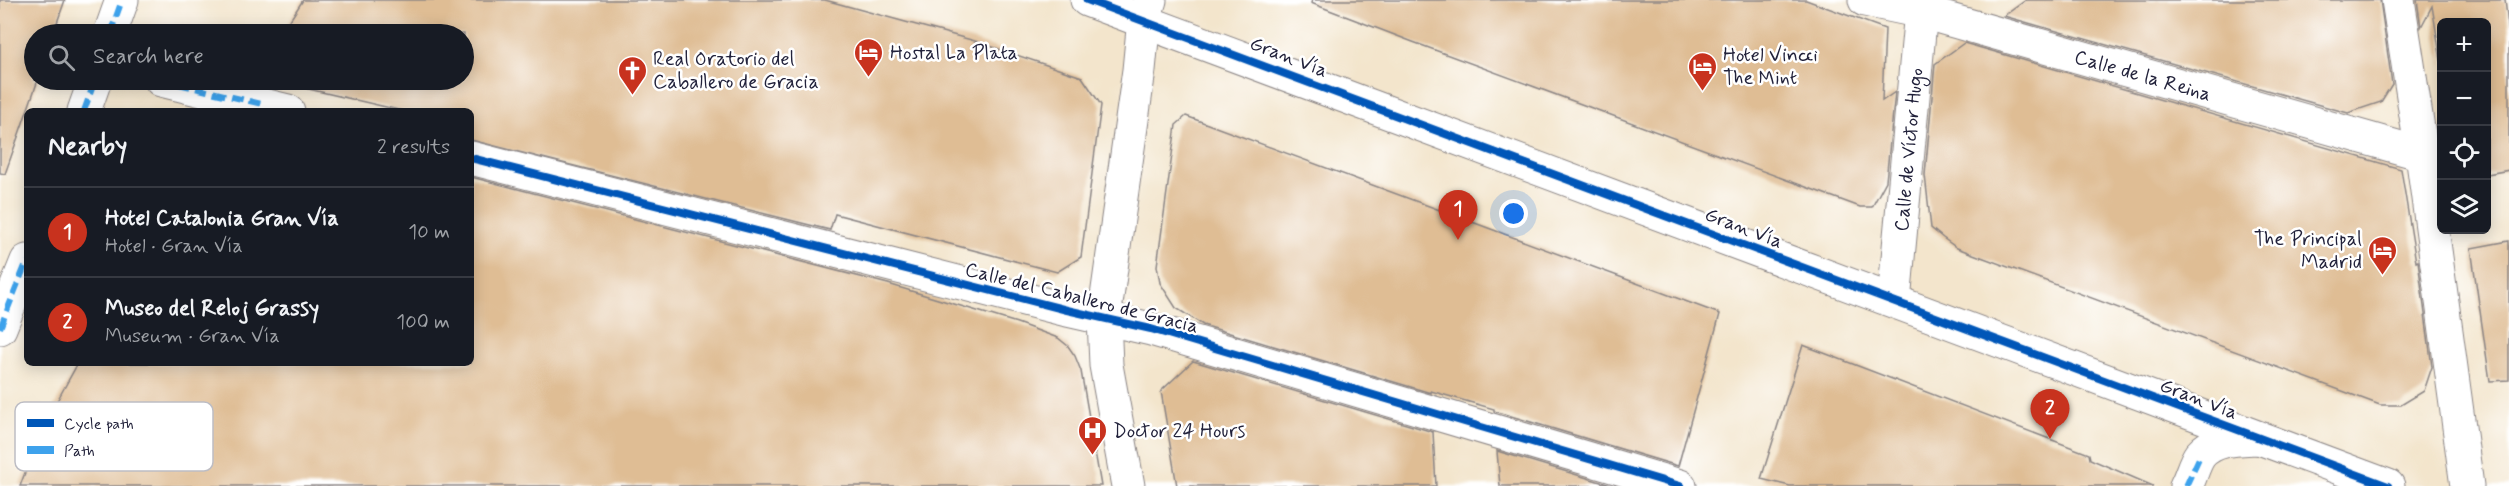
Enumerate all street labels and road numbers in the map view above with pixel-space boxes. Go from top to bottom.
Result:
street label: Gran Vía [1246,30,1331,85]
street label: Calle de la Reina [2071,44,2214,108]
street label: Calle de Víctor Hugo [1889,67,1931,233]
street label: Gran Vía [1701,201,1786,256]
street label: Calle del Caballero de Gracia [962,256,1201,341]
street label: Gran Vía [2156,372,2241,427]

